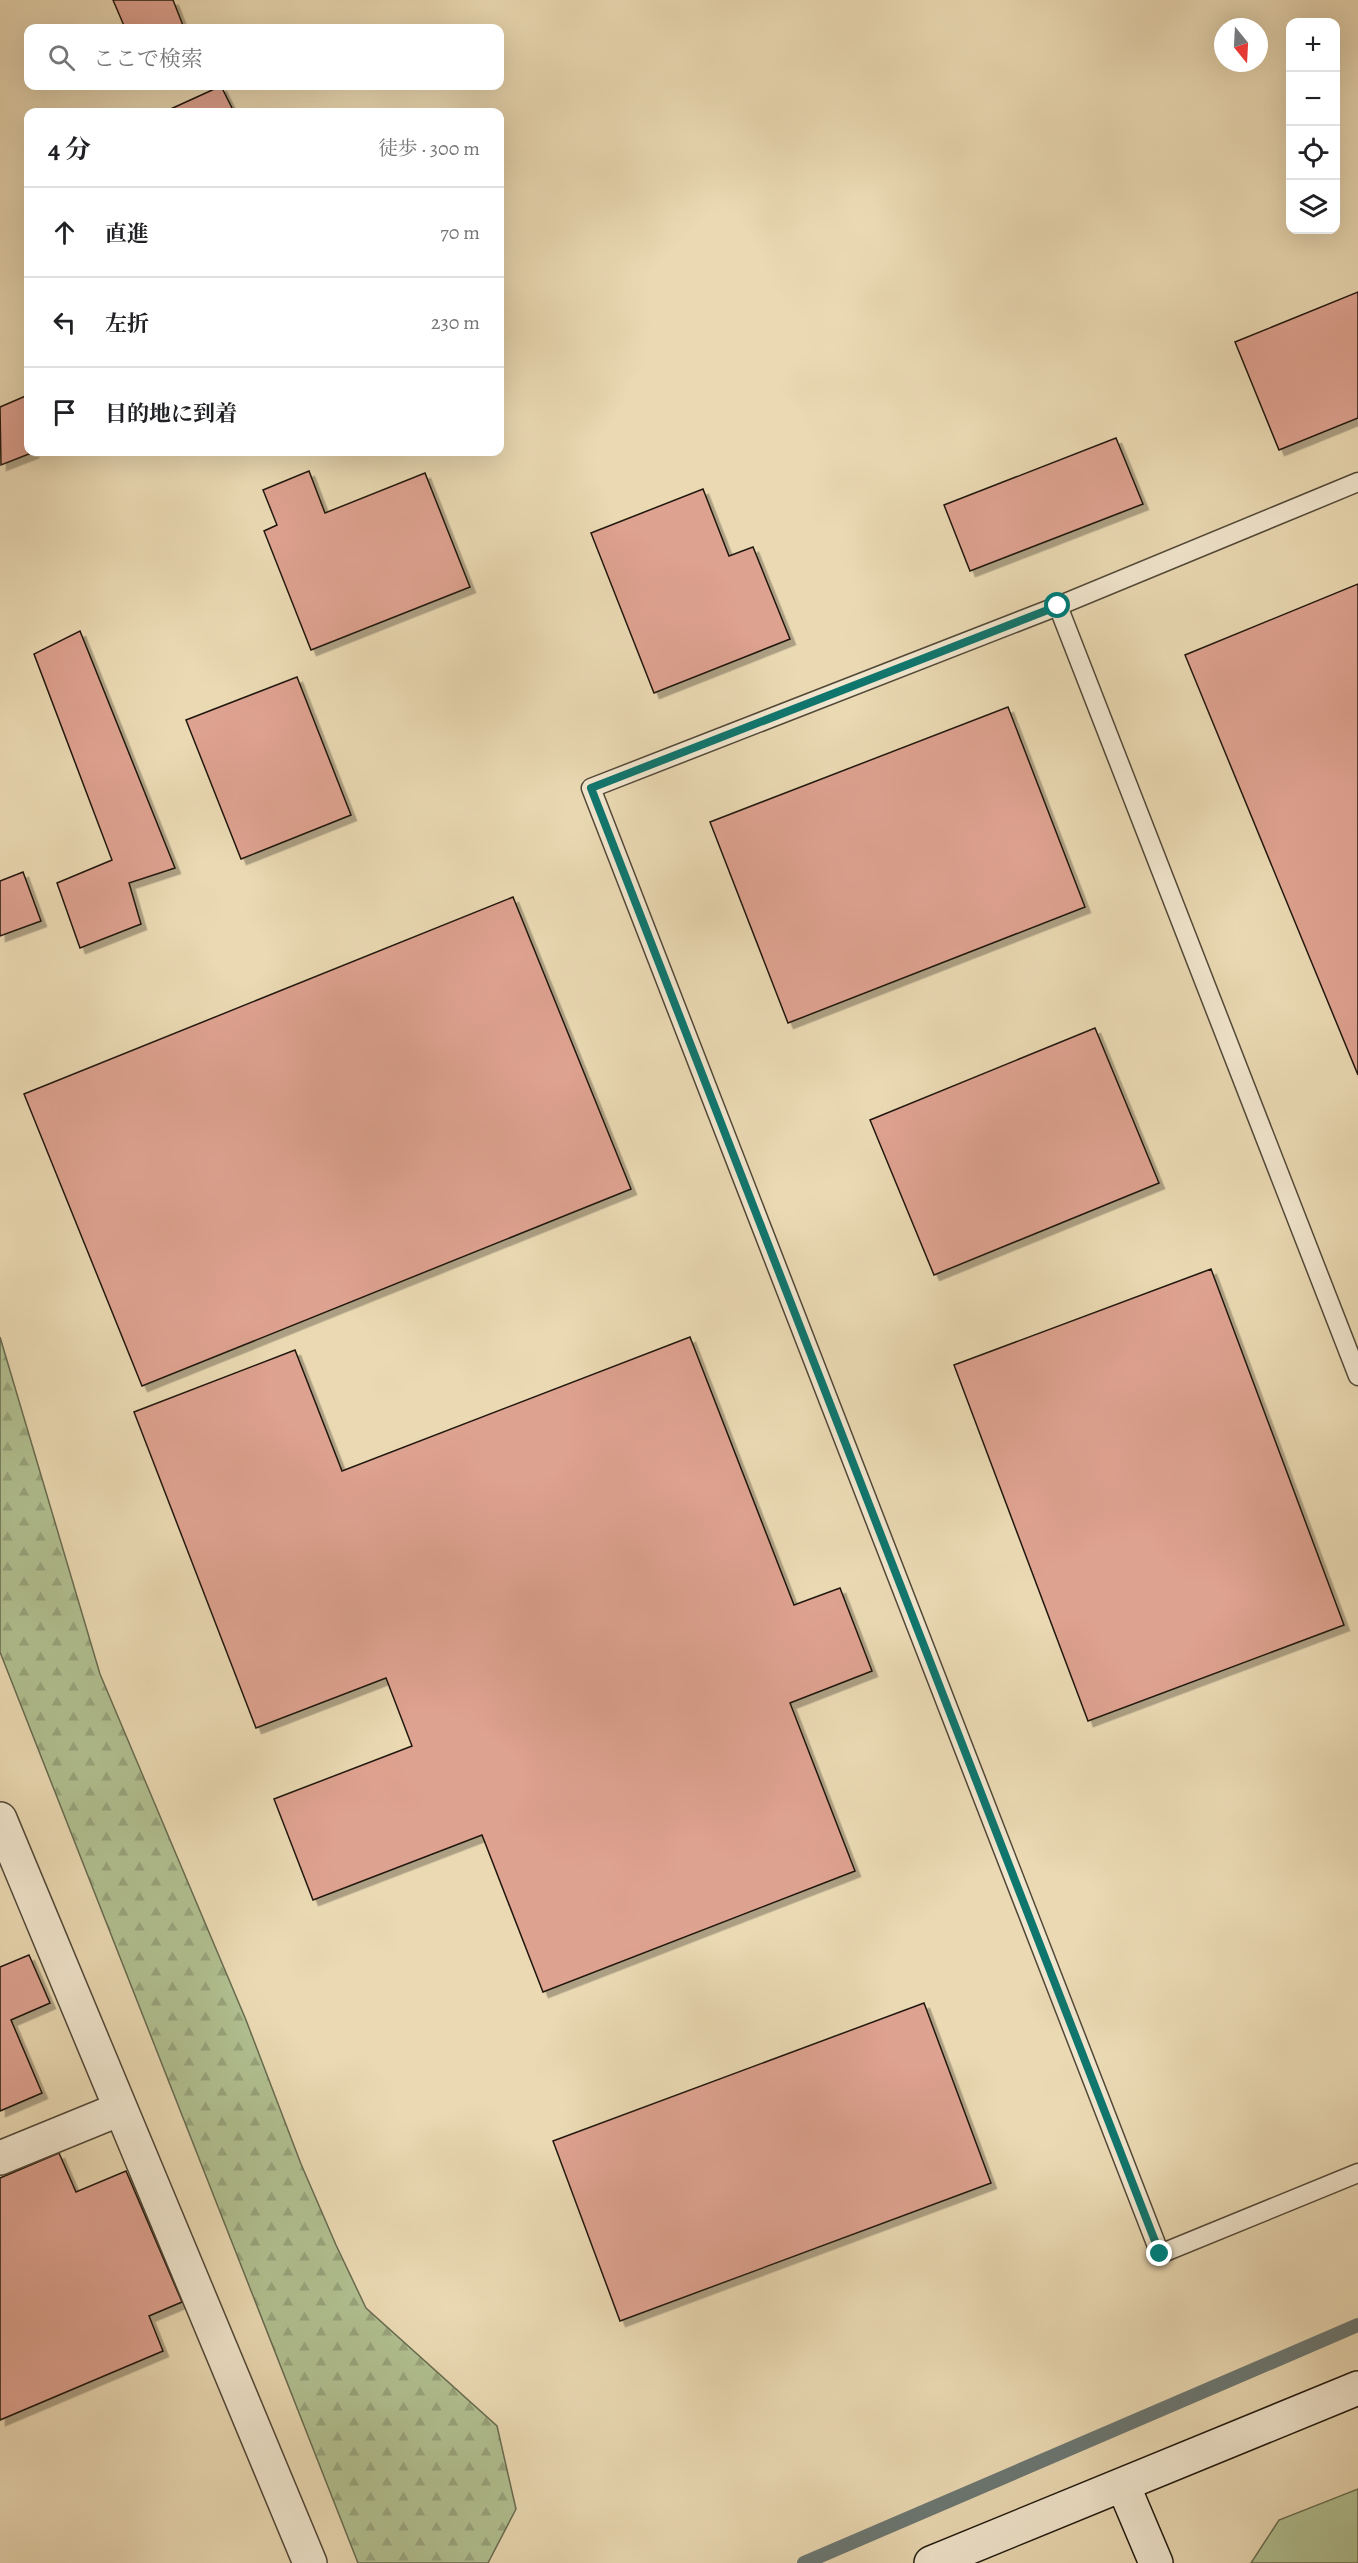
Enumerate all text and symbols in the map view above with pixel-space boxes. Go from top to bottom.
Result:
north arrow [1214,18,1268,72]
map controls [1286,18,1340,234]
button: + [1286,18,1340,72]
search box [24,24,504,90]
icon: search [45,41,78,74]
text: ここで検索 [93,44,203,74]
button: − [1286,72,1340,126]
button: locate [1286,126,1340,180]
text: 4 分 [48,132,91,167]
text: 徒歩 · 300 m [378,135,480,162]
button: layers [1286,180,1340,234]
icon: ahead [48,216,81,249]
text: 直進 [105,219,149,249]
text: 70 m [440,219,480,246]
icon: left [48,306,81,339]
text: 左折 [105,309,149,339]
text: 230 m [431,309,480,336]
icon: arrive [48,396,81,429]
text: 目的地に到着 [105,399,237,429]
route start [1044,592,1070,618]
route end [1146,2240,1172,2266]

